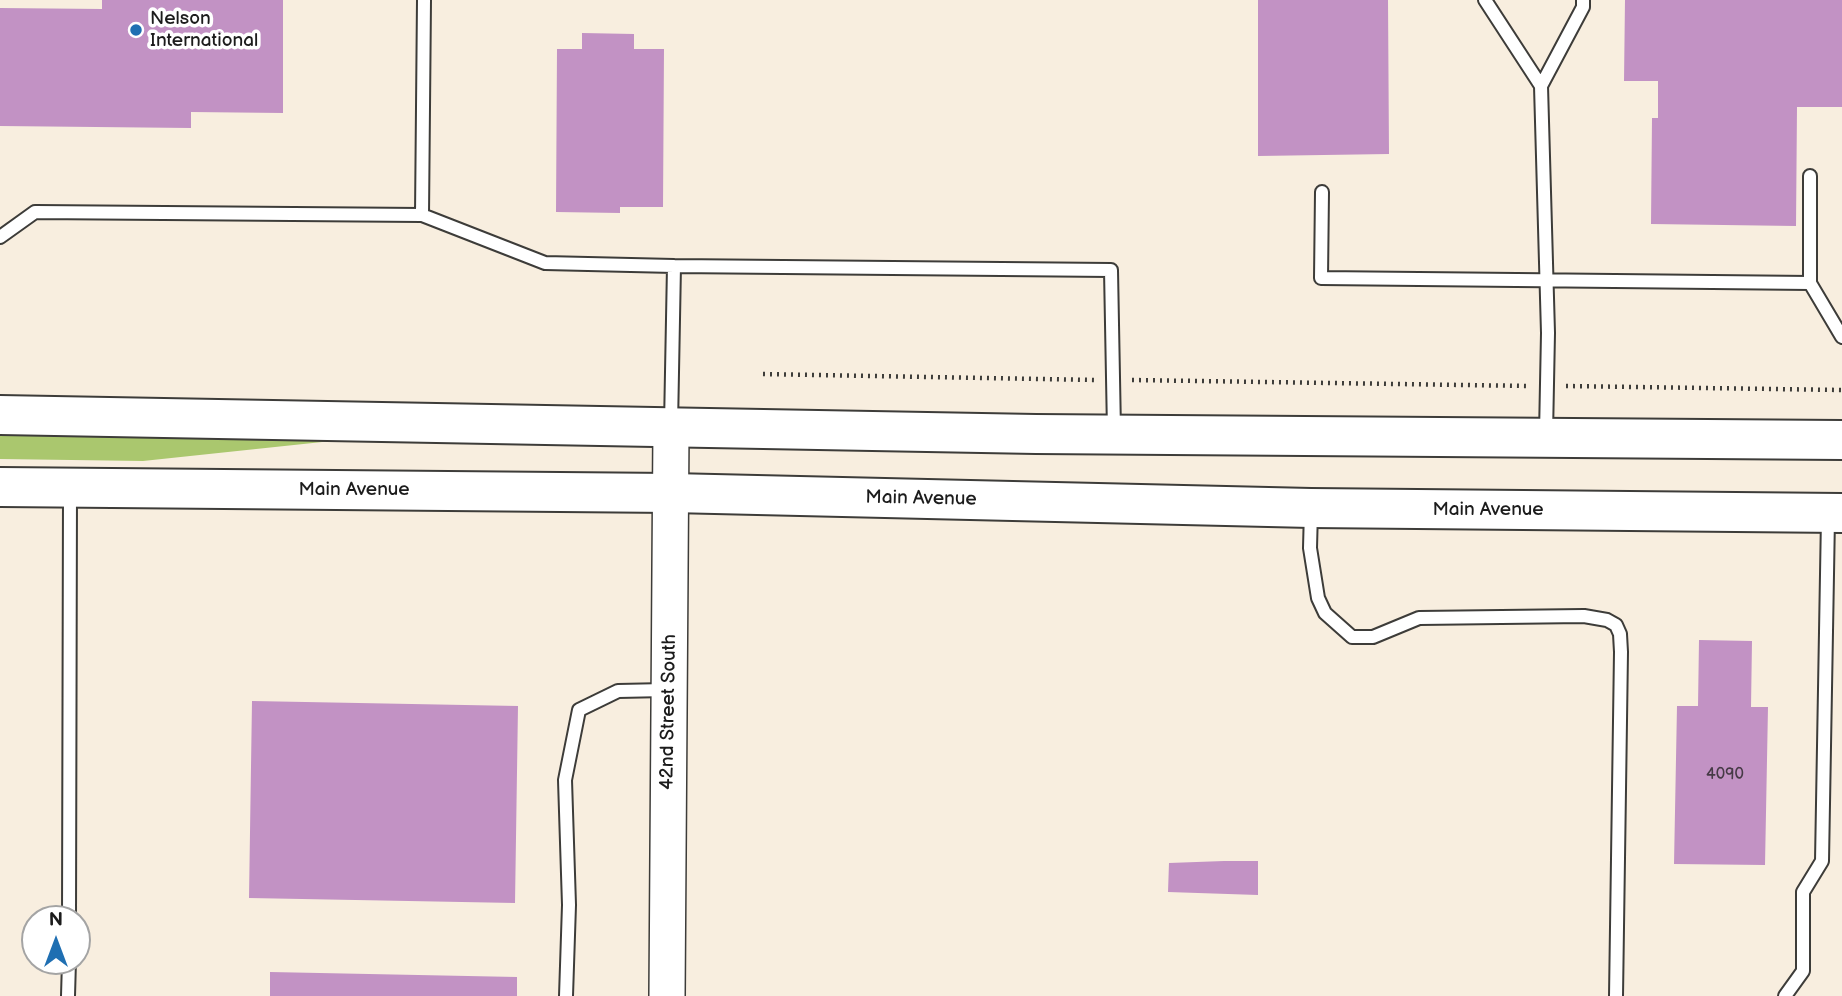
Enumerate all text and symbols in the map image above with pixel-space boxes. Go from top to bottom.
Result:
place label: Nelson International [150,8,258,52]
marker: Nelson International [128,22,144,38]
street label: Main Avenue [298,479,410,501]
street label: Main Avenue [865,487,977,511]
street label: Main Avenue [1432,499,1544,521]
street label: 42nd Street South [656,634,682,790]
house number: 4090 [1706,765,1744,785]
north arrow [21,905,91,975]
text: N [49,909,63,932]

